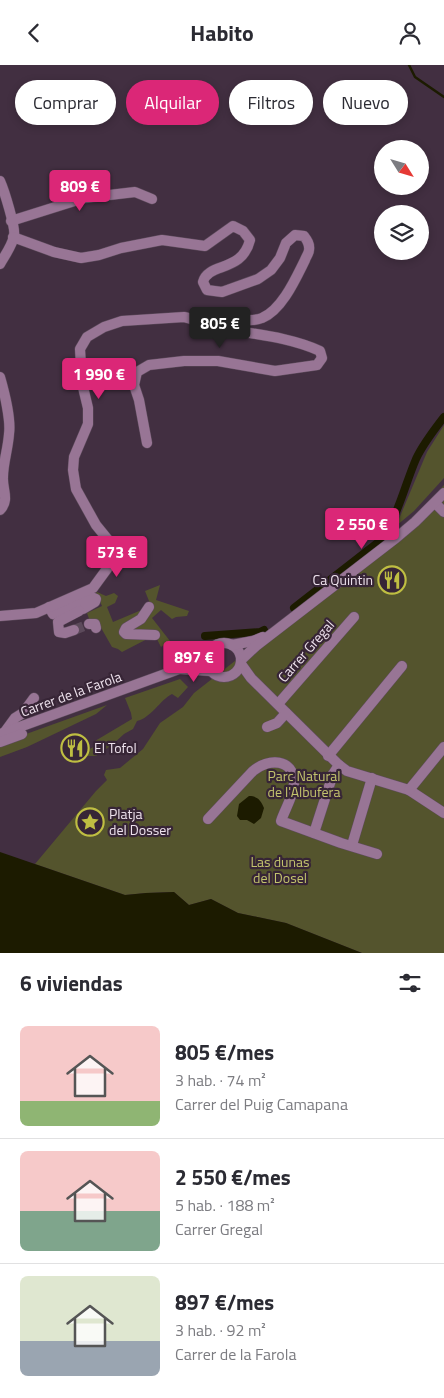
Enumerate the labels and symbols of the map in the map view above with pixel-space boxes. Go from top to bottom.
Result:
north arrow [374,140,429,195]
pin: 809 € [45,169,115,212]
pin: 805 € [185,307,255,349]
pin: 1 990 € [53,357,145,400]
pin: 2 550 € [316,507,408,550]
pin: 573 € [82,535,152,578]
restaurant icon: Ca Quintin [377,565,407,595]
place label: Ca Quintin [313,569,373,590]
street label: Carrer Gregal [272,615,339,687]
pin: 897 € [159,641,229,683]
street label: Carrer de la Farola [17,665,124,722]
restaurant icon: El Tofol [60,733,90,763]
place label: El Tofol [94,737,137,758]
park label: Parc Natural de l'Albufera [267,765,341,802]
place label: Platja del Dosser [109,803,171,840]
place icon: Platja del Dosser [75,807,105,837]
park label: Las dunas del Dosel [250,851,310,888]

